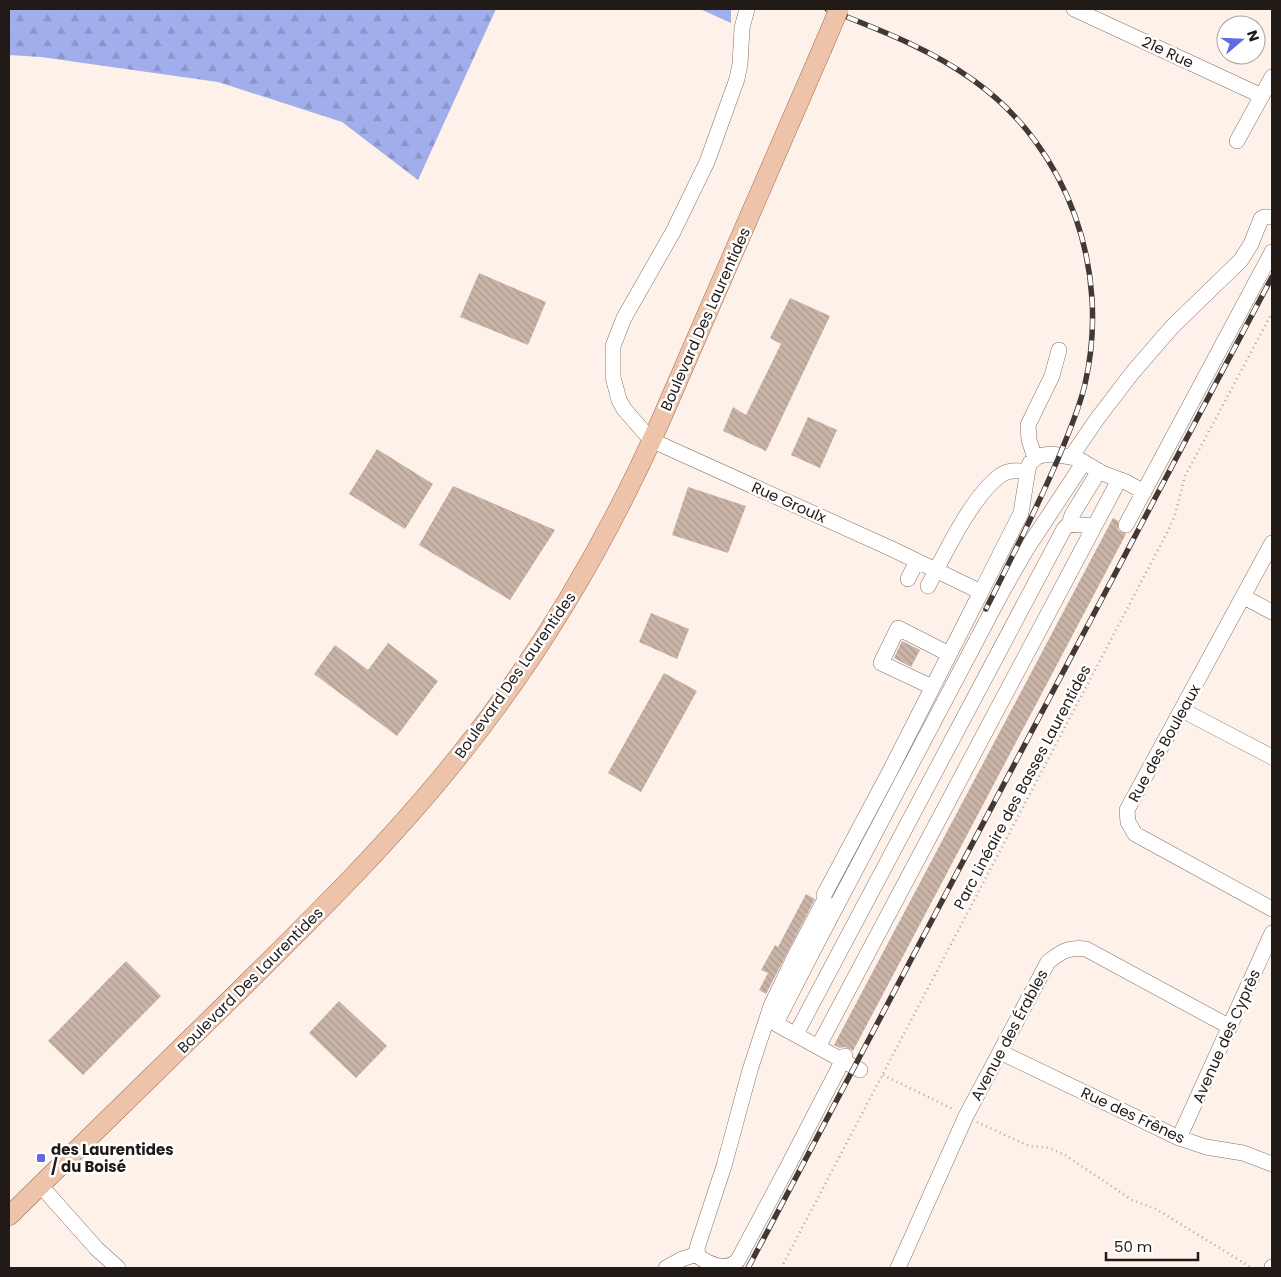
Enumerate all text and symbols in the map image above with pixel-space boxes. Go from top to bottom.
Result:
north arrow [1216,15,1266,65]
text: N [1242,28,1264,44]
street label: 21e Rue [1139,31,1197,73]
street label: Boulevard Des Laurentides [655,224,755,414]
street label: Rue Groulx [748,476,830,528]
street label: Boulevard Des Laurentides [449,588,581,762]
street label: Parc Linéaire des Basses Laurentides [948,661,1096,913]
street label: Rue des Bouleaux [1123,680,1205,806]
street label: Boulevard Des Laurentides [172,902,328,1058]
street label: Avenue des Érables [965,965,1053,1104]
street label: Avenue des Cyprès [1187,966,1265,1106]
street label: Rue des Frênes [1078,1082,1189,1148]
place label: des Laurentides / du Boisé [51,1139,174,1177]
marker: des Laurentides / du Boisé [35,1152,47,1164]
scale bar [1106,1230,1198,1262]
text: 50 m [1114,1236,1152,1257]

